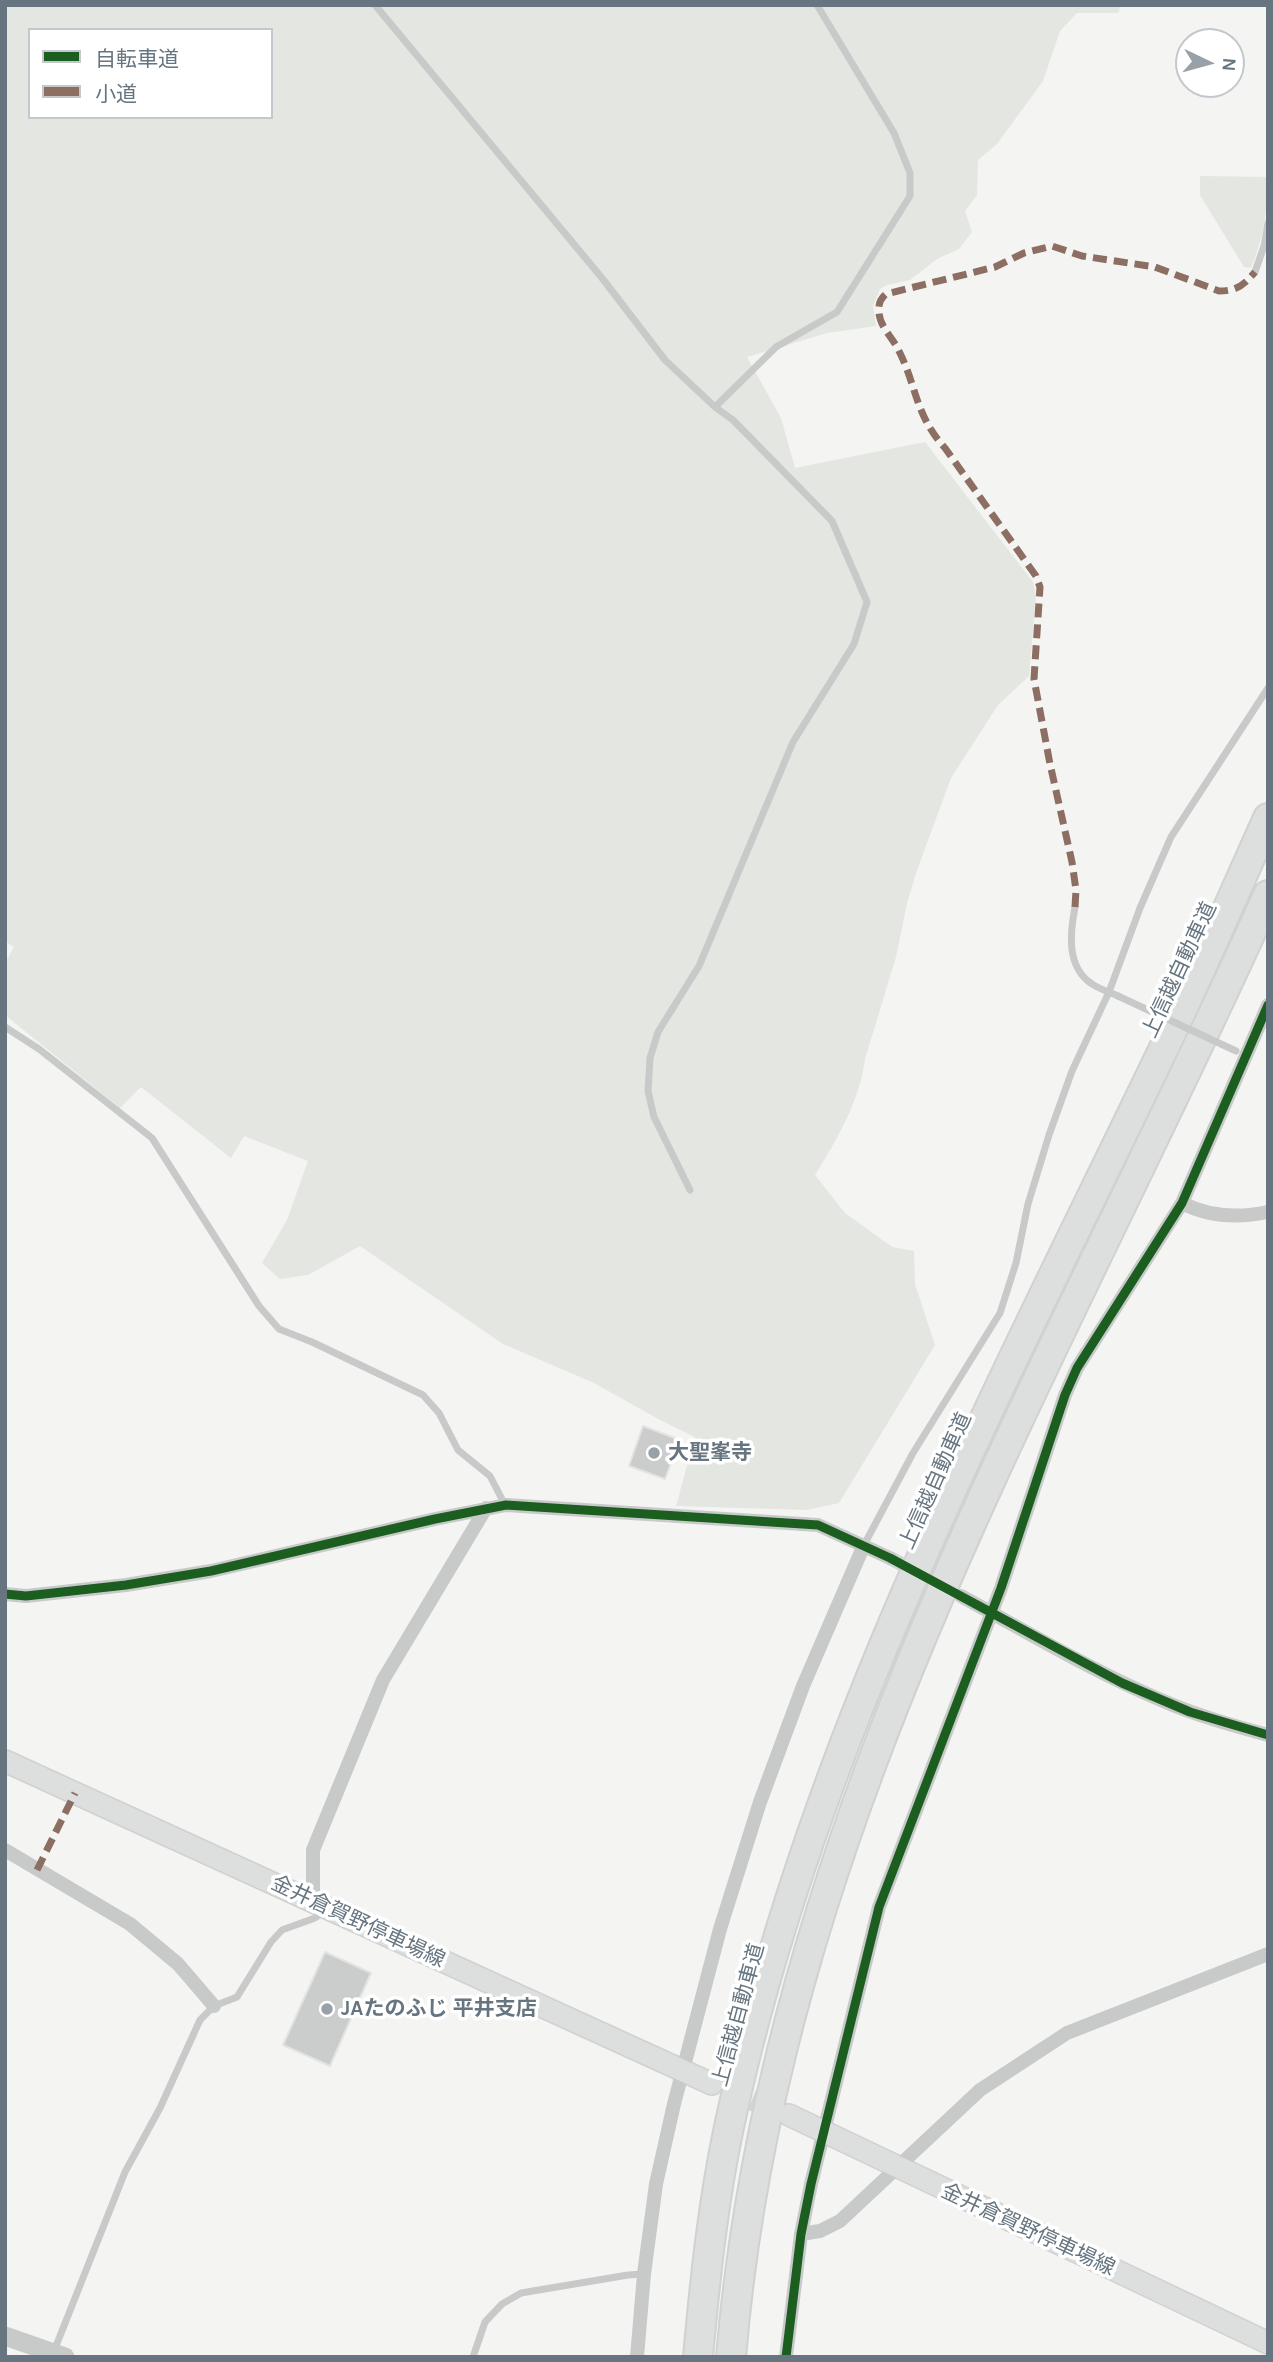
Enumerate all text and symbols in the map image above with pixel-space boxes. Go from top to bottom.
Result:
legend [28,28,273,119]
north arrow [1175,28,1245,98]
text: 自転車道 [95,47,179,71]
text: N [1217,57,1240,72]
text: 小道 [95,82,137,106]
street label: 上信越自動車道 [1138,898,1222,1042]
street label: 上信越自動車道 [895,1409,977,1553]
place label: 大聖峯寺 [668,1440,752,1466]
marker: 大聖峯寺 [646,1445,662,1461]
street label: 金井倉賀野停車場線 [267,1871,449,1973]
street label: 上信越自動車道 [708,1941,770,2089]
place label: JAたのふじ 平井支店 [341,1996,537,2022]
marker: JAたのふじ 平井支店 [319,2001,335,2017]
street label: 金井倉賀野停車場線 [937,2179,1119,2281]

